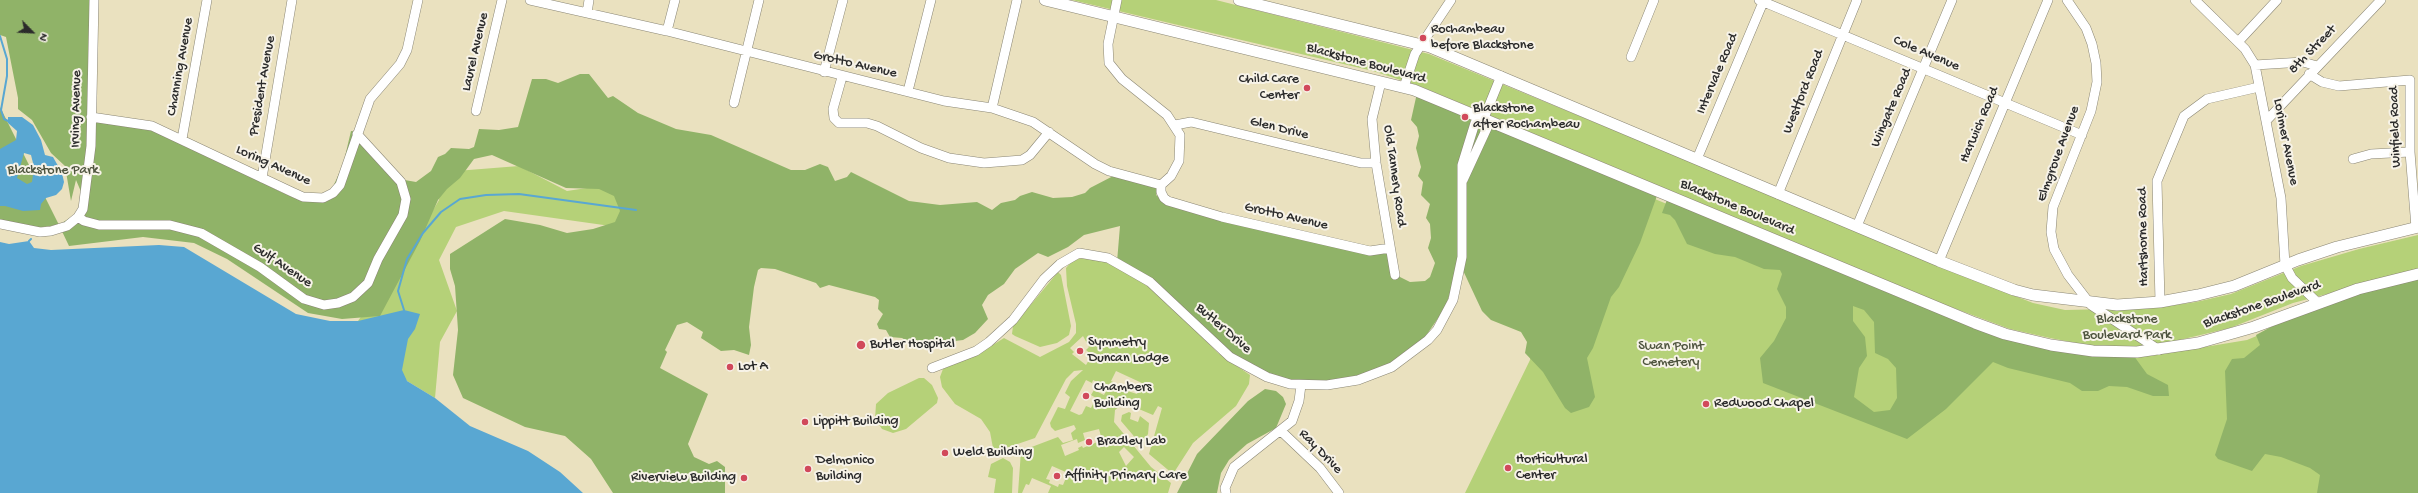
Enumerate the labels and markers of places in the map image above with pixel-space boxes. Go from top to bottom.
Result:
place label: Rochambeau before Blackstone [1431,22,1534,54]
marker: Rochambeau before Blackstone [1418,33,1428,43]
place label: Child Care Center [1239,72,1299,104]
marker: Child Care Center [1302,83,1312,93]
place label: Blackstone after Rochambeau [1473,101,1580,134]
marker: Blackstone after Rochambeau [1460,112,1470,122]
place label: Symmetry Duncan Lodge [1088,335,1169,368]
place label: Butler Hospital [870,337,955,353]
marker: Butler Hospital [855,339,867,351]
marker: Symmetry Duncan Lodge [1075,346,1085,356]
place label: Lot A [738,359,768,375]
marker: Lot A [725,362,735,372]
place label: Chambers Building [1094,380,1152,412]
marker: Chambers Building [1081,391,1091,401]
place label: Redwood Chapel [1714,396,1814,412]
marker: Redwood Chapel [1701,399,1711,409]
place label: Lippitt Building [813,414,898,430]
marker: Lippitt Building [800,417,810,427]
place label: Bradley Lab [1097,434,1166,450]
marker: Bradley Lab [1084,437,1094,447]
place label: Weld Building [953,445,1032,461]
marker: Weld Building [940,448,950,458]
place label: Horticultural Center [1516,452,1587,484]
place label: Delmonico Building [816,453,874,486]
marker: Horticultural Center [1503,463,1513,473]
marker: Delmonico Building [803,464,813,474]
place label: Affinity Primary Care [1065,468,1187,484]
place label: Riverview Building [631,470,736,486]
marker: Affinity Primary Care [1052,471,1062,481]
marker: Riverview Building [739,473,749,483]

